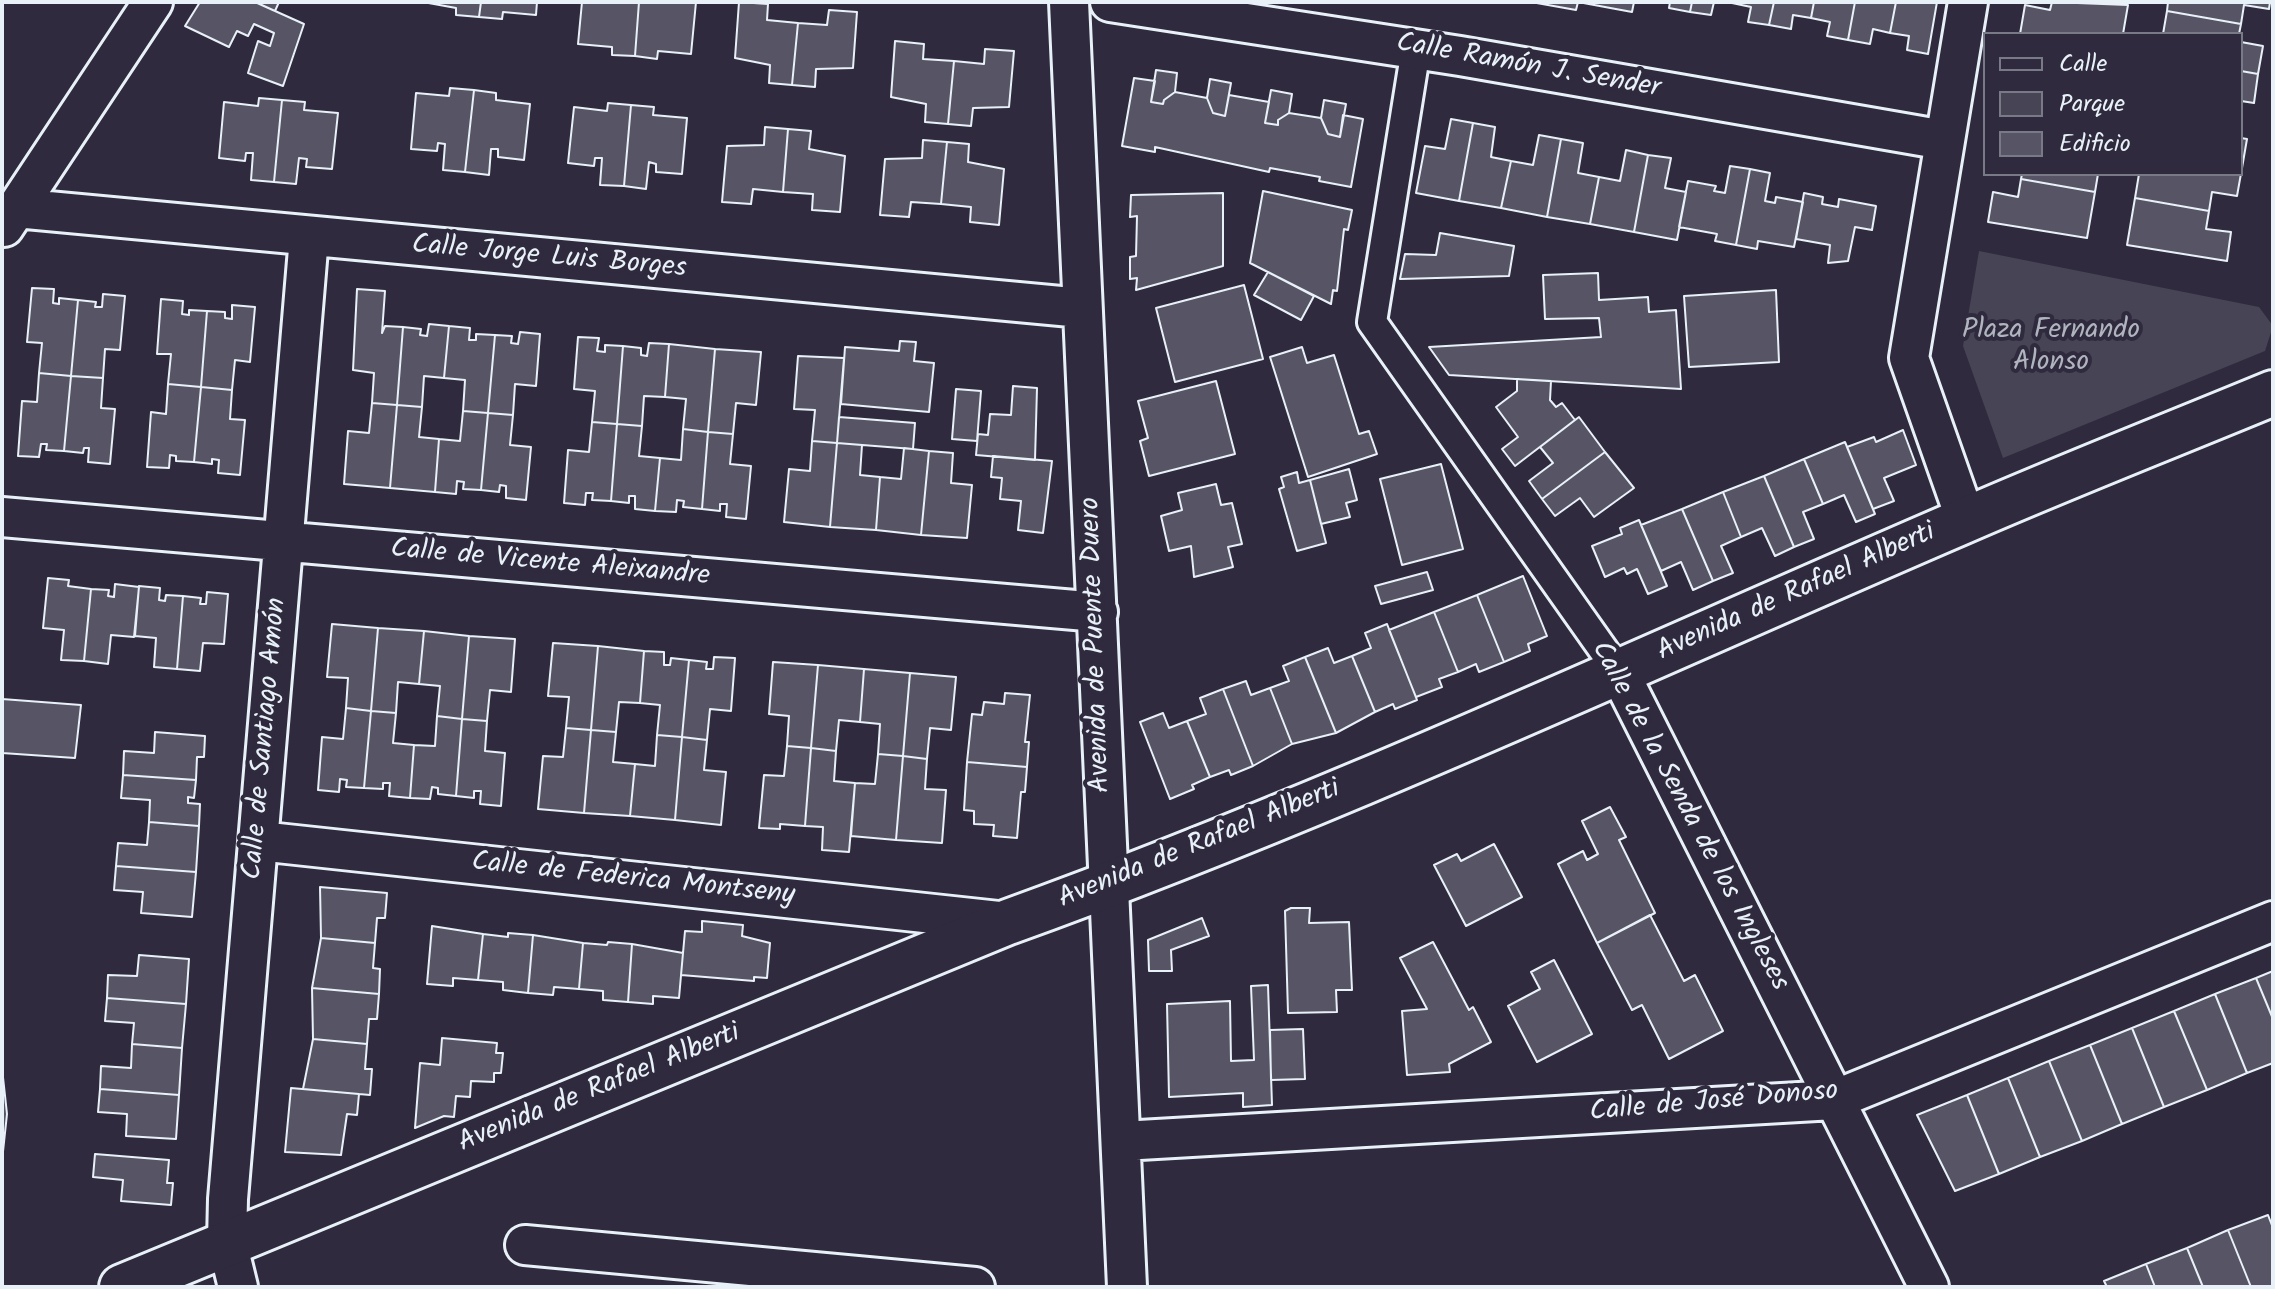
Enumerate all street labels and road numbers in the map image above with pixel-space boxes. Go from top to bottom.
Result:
street label: Calle Ramón J. Sender [1393,28,1663,108]
street label: Calle Jorge Luis Borges [410,230,688,288]
street label: Avenida de Puente Duero [1076,496,1120,794]
street label: Avenida de Rafael Alberti [1653,517,1941,671]
street label: Calle de Vicente Aleixandre [389,534,711,596]
street label: Calle de Santiago Amón [238,597,296,881]
street label: Calle de la Senda de los Ingleses [1581,637,1795,997]
street label: Avenida de Rafael Alberti [1054,774,1346,918]
street label: Calle de Federica Montseny [470,847,796,915]
street label: Avenida de Rafael Alberti [454,1018,746,1162]
street label: Calle de José Donoso [1588,1076,1840,1132]

